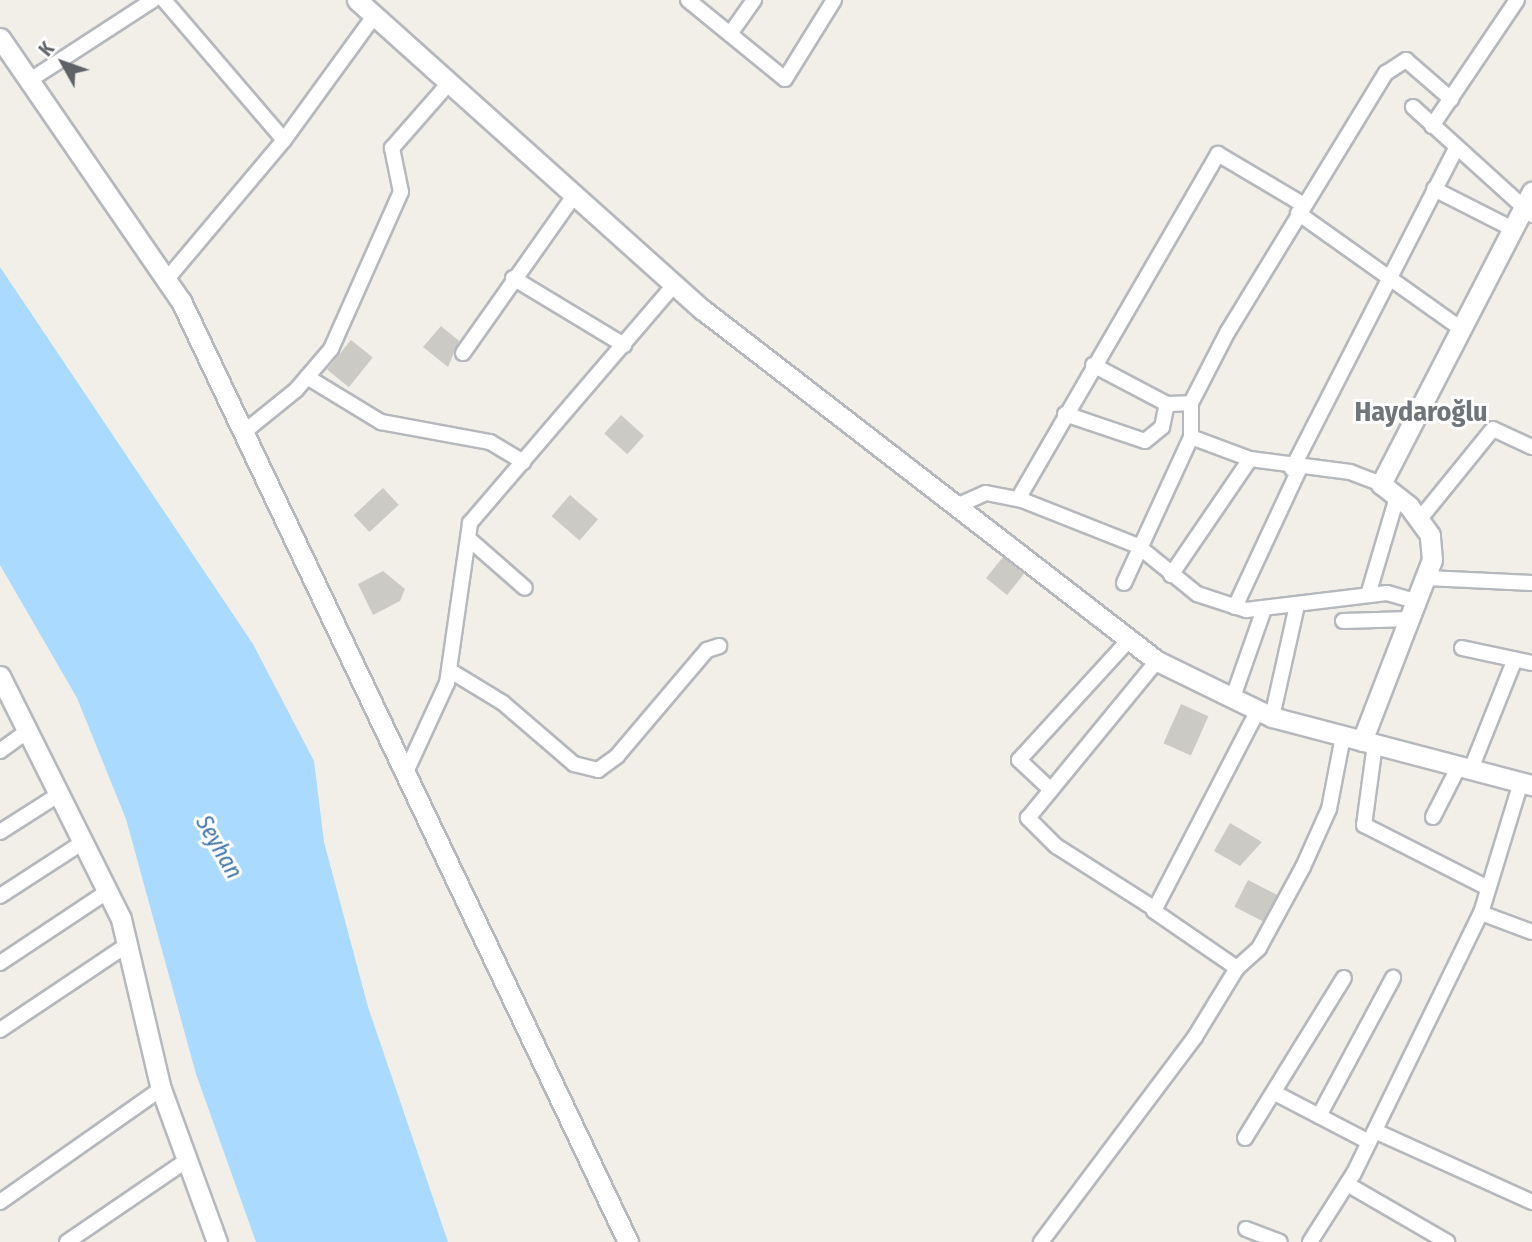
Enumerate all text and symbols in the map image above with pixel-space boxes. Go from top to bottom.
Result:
north arrow [28,28,98,98]
text: K [34,38,59,61]
district label: Haydaroğlu [1354,395,1488,429]
water label: Seyhan [190,811,248,883]

